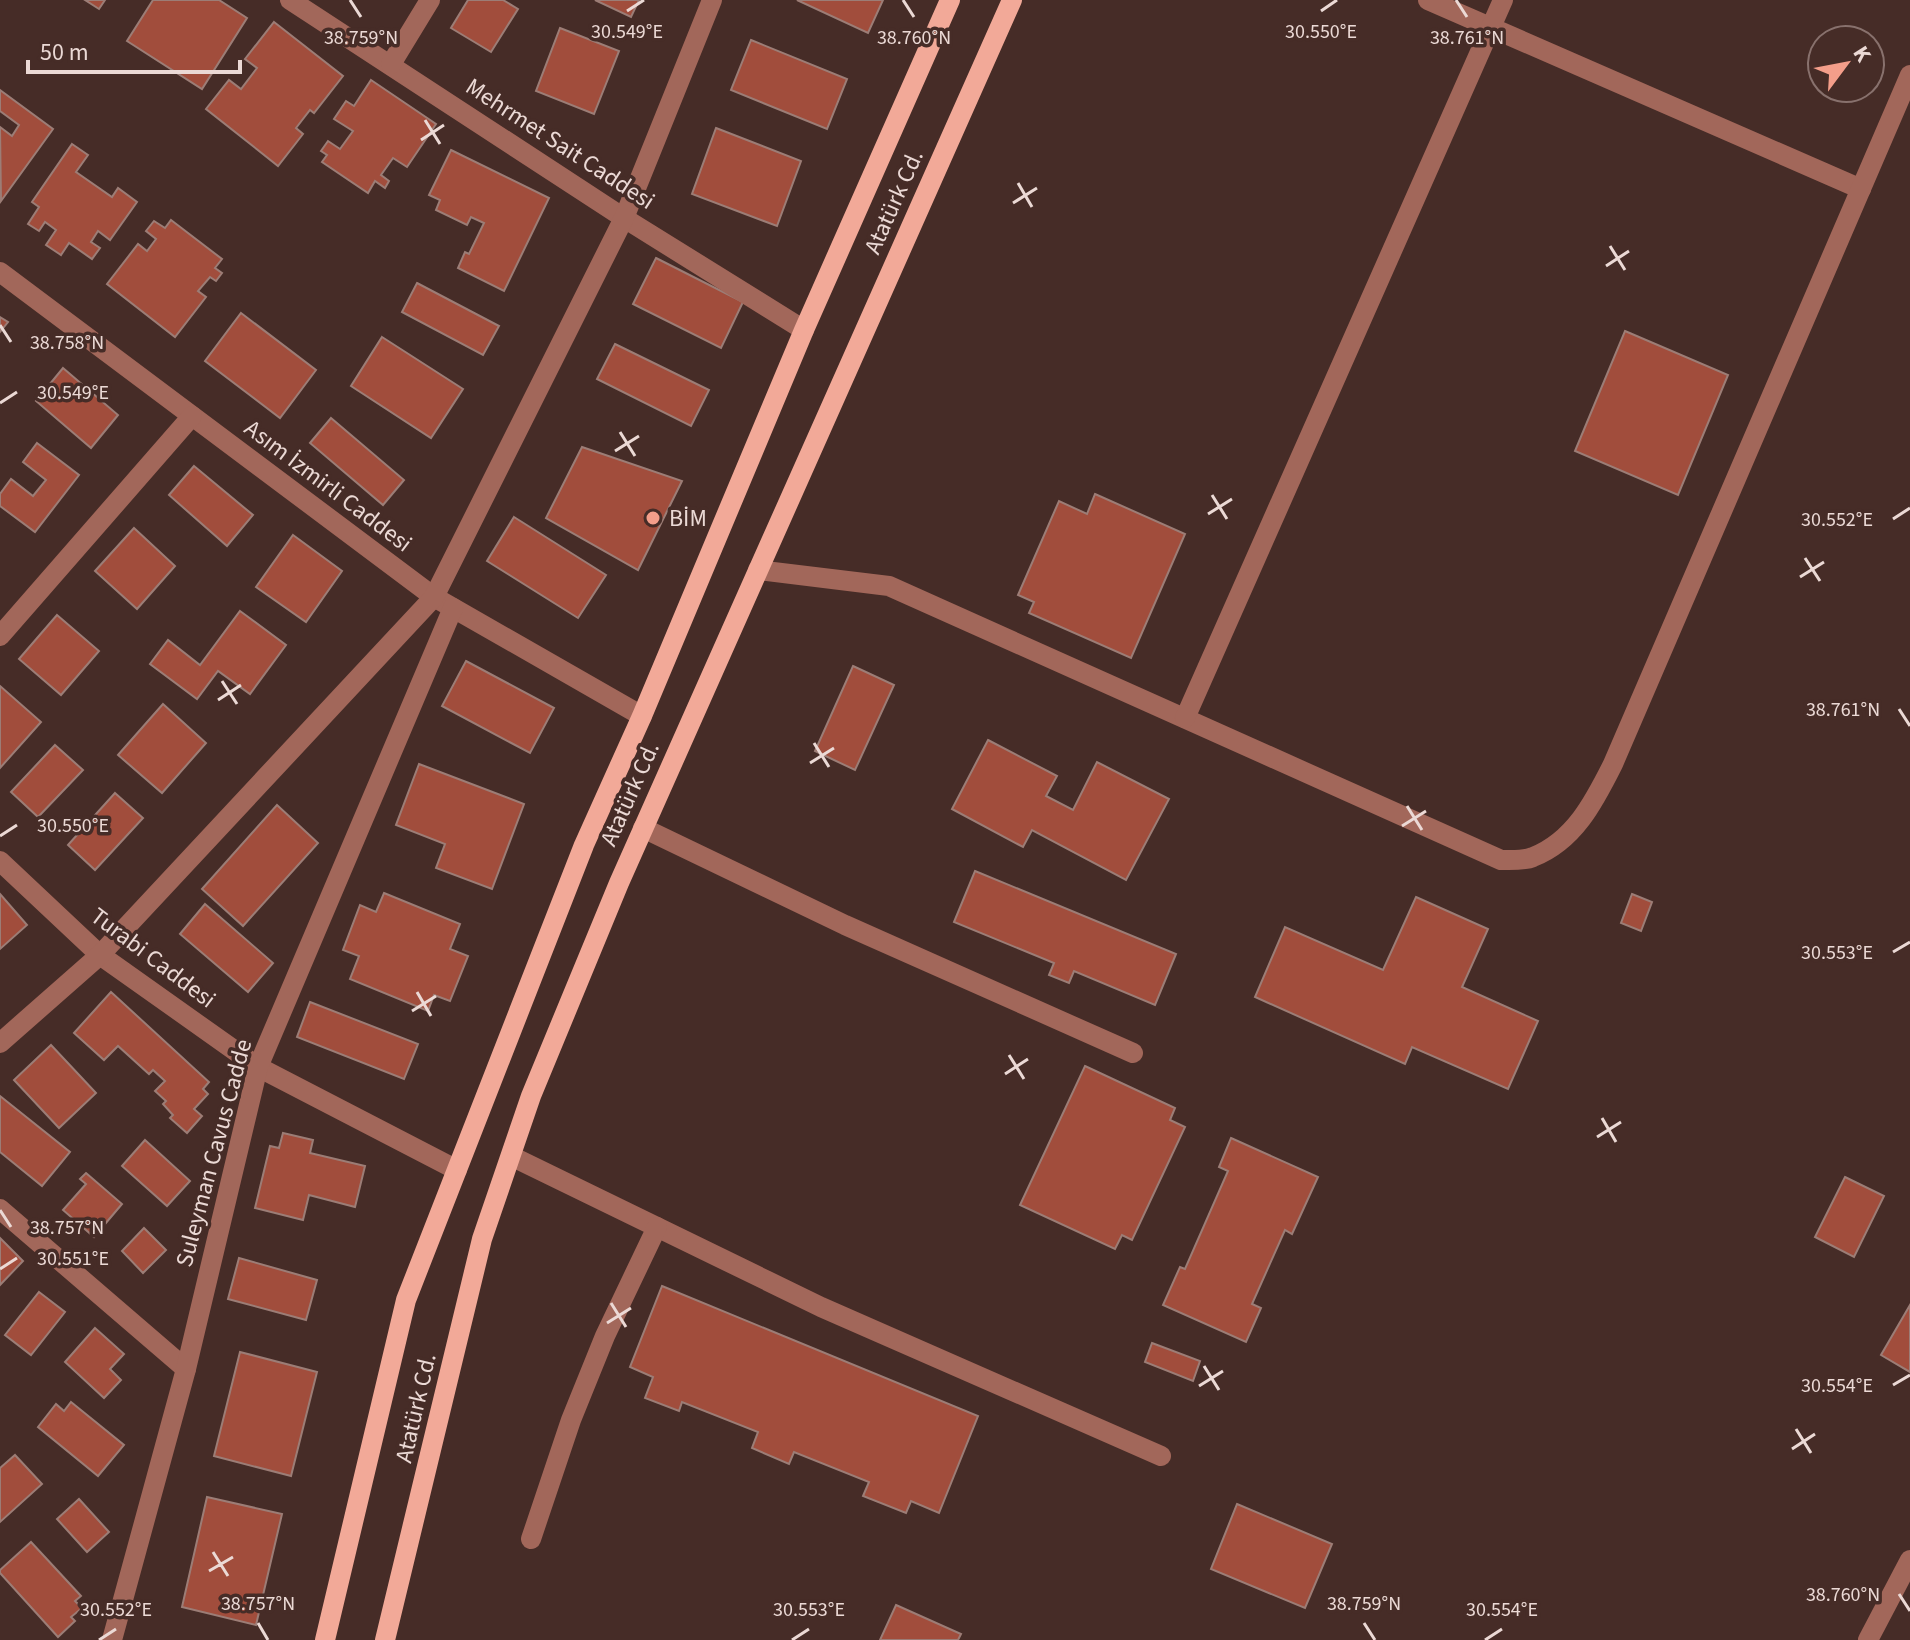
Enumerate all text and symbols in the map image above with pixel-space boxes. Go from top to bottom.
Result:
text: 30.549°E [591,18,663,46]
text: 30.550°E [1285,18,1357,46]
scale bar [28,24,240,74]
text: 38.759°N [324,24,398,52]
text: 38.760°N [877,24,951,52]
text: 38.761°N [1430,24,1504,52]
north arrow [1806,24,1886,104]
text: 50 m [40,35,89,70]
text: K [1845,40,1880,69]
street label: Mehrmet Sait Caddesi [459,70,661,218]
street label: Atatürk Cd. [855,144,933,260]
text: 38.758°N [30,329,104,357]
text: 30.549°E [37,379,109,407]
street label: Asım İzmirli Caddesi [237,411,419,561]
place label: BİM [669,501,707,536]
text: 30.552°E [1801,506,1873,534]
marker: BİM [644,509,662,527]
text: 38.761°N [1806,696,1880,724]
street label: Atatürk Cd. [591,736,669,852]
text: 30.550°E [37,812,109,840]
street label: Turabi Caddesi [83,899,223,1017]
text: 30.553°E [1801,939,1873,967]
street label: Suleyman Cavus Cadde [167,1035,261,1271]
text: 38.757°N [30,1214,104,1242]
text: 30.551°E [37,1245,109,1273]
street label: Atatürk Cd. [386,1350,446,1466]
text: 30.554°E [1801,1372,1873,1400]
text: 38.760°N [1806,1581,1880,1609]
text: 38.757°N [221,1590,295,1618]
text: 38.759°N [1327,1590,1401,1618]
text: 30.552°E [80,1596,152,1624]
text: 30.553°E [773,1596,845,1624]
text: 30.554°E [1466,1596,1538,1624]

